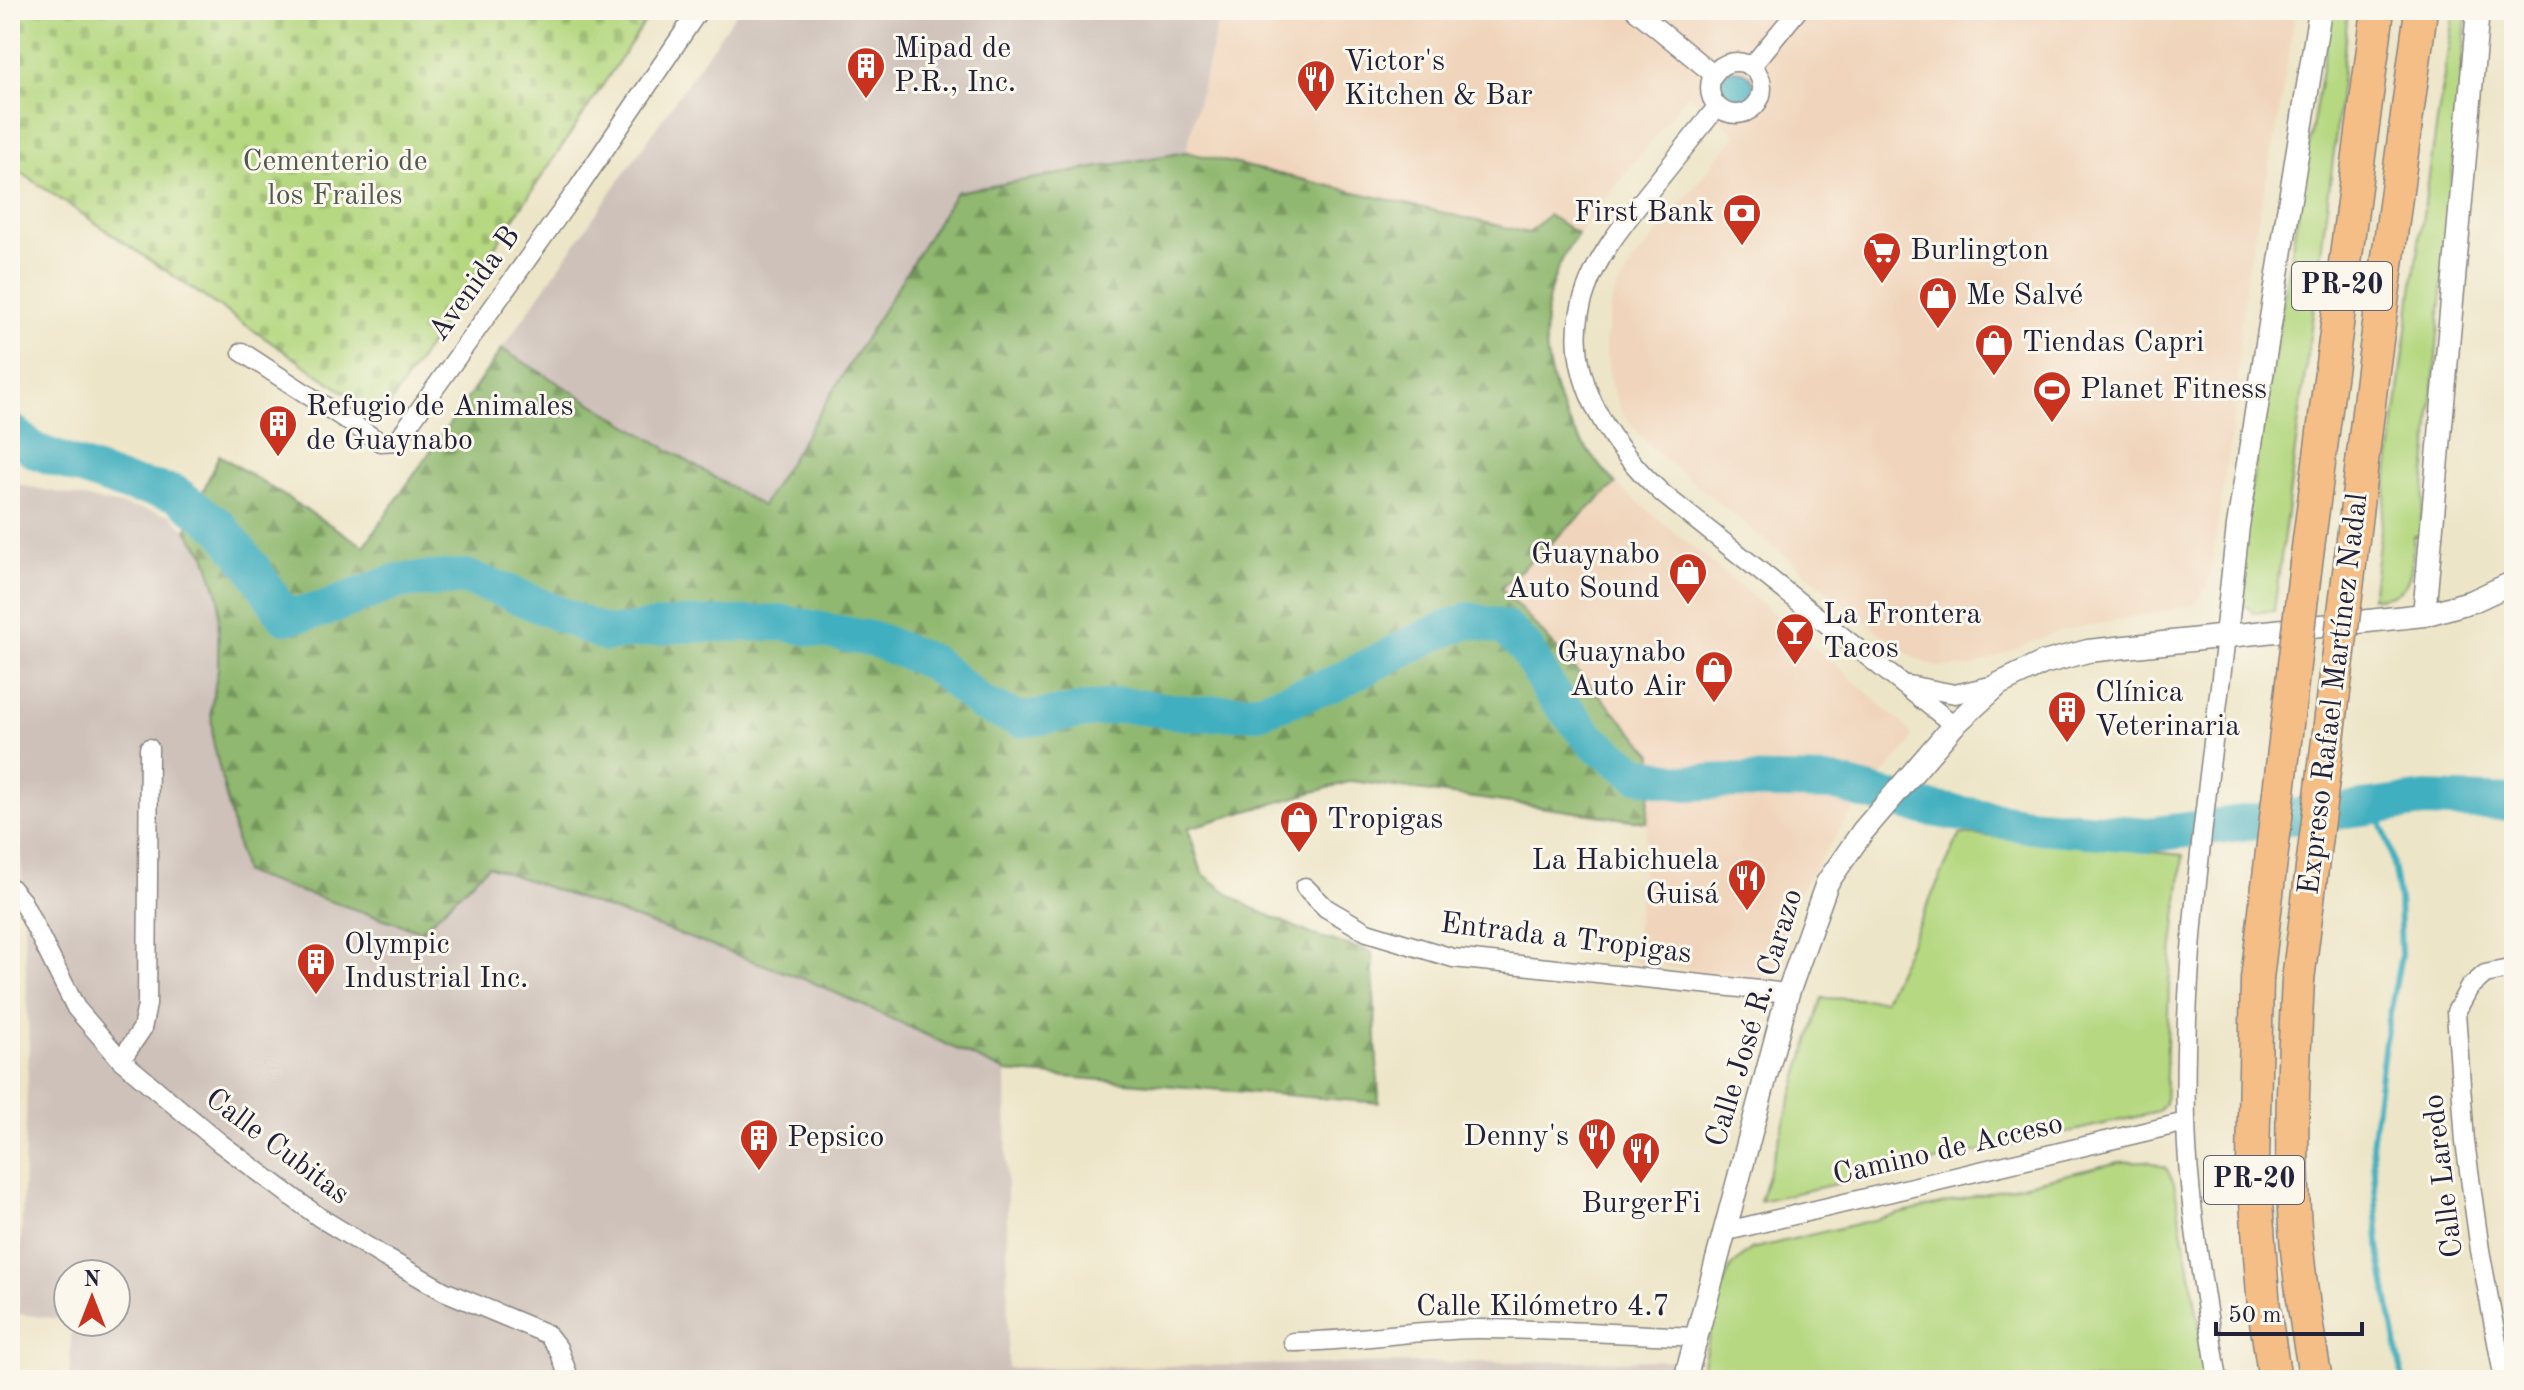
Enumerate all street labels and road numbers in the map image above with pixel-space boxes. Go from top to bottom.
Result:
street label: Avenida B [424,221,526,347]
road number: PR-20 [2292,262,2392,310]
street label: Expreso Rafael Martínez Nadal [2294,491,2374,897]
street label: Calle José R. Carazo [1701,885,1809,1151]
street label: Entrada a Tropigas [1439,909,1693,969]
street label: Calle Cubitas [200,1083,354,1211]
street label: Calle Laredo [2419,1092,2469,1260]
street label: Camino de Acceso [1830,1109,2066,1191]
road number: PR-20 [2204,1156,2304,1204]
street label: Calle Kilómetro 4.7 [1416,1292,1670,1322]

